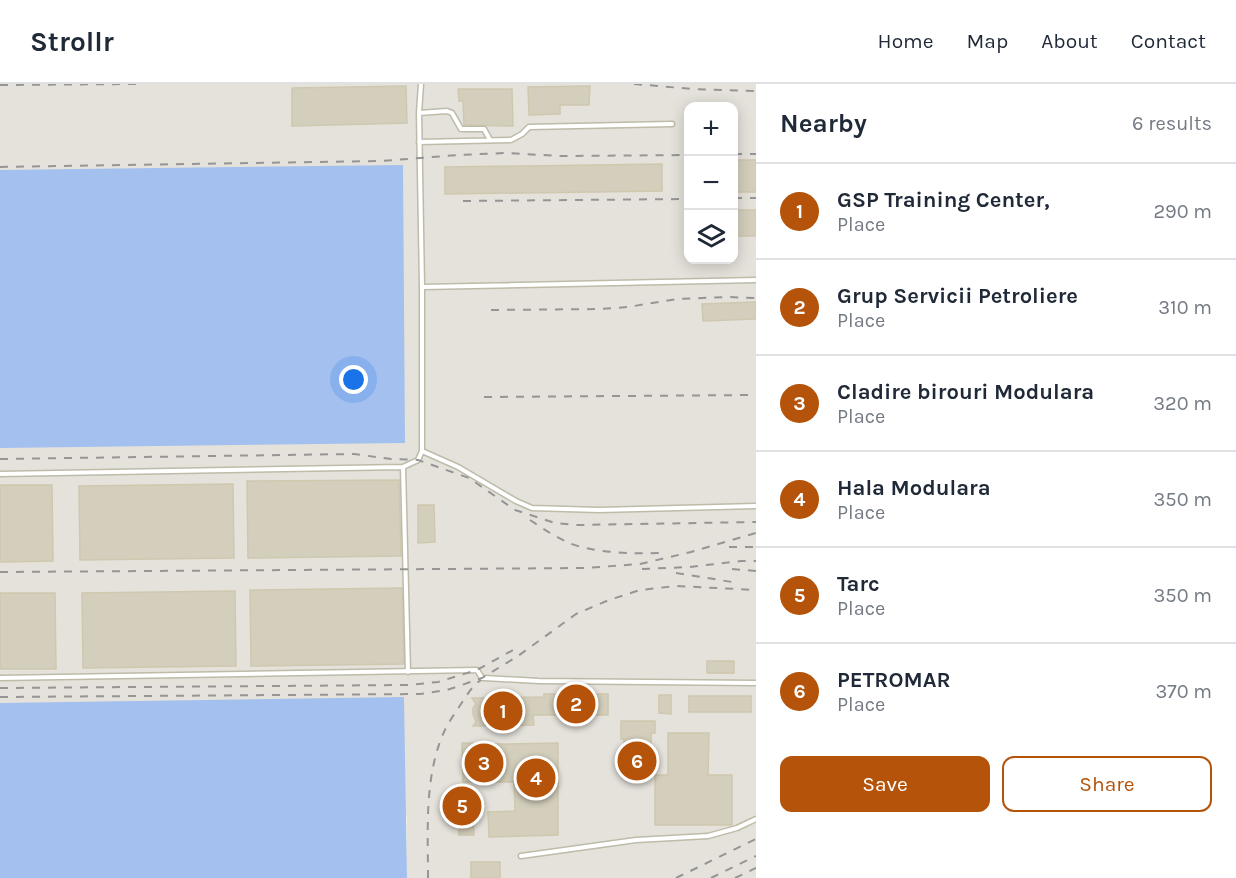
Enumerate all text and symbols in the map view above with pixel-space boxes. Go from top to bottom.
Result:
text: Strollr [30,25,114,58]
text: Home [878,29,934,53]
text: Map [967,29,1008,53]
text: About [1041,29,1098,53]
text: Contact [1131,29,1206,53]
map controls [684,102,738,264]
button: + [684,102,738,156]
text: Nearby [780,108,867,139]
text: 6 results [1132,112,1212,135]
button: − [684,156,738,210]
text: GSP Training Center, [837,187,1050,213]
text: 1 [796,200,803,223]
text: 290 m [1153,200,1212,223]
button: layers [684,210,738,264]
text: Place [837,213,885,236]
text: Grup Servicii Petroliere [837,283,1078,309]
text: 2 [793,296,806,319]
text: 310 m [1158,296,1212,319]
text: Place [837,309,885,332]
your location [339,365,368,394]
text: Cladire birouri Modulara [837,379,1094,405]
text: 3 [793,392,806,415]
text: 320 m [1153,392,1212,415]
text: Place [837,405,885,428]
text: Hala Modulara [837,475,991,501]
text: 4 [794,488,805,511]
text: 350 m [1154,488,1212,511]
text: Place [837,501,885,524]
text: Tarc [837,571,880,597]
text: 5 [794,584,805,607]
text: 350 m [1154,584,1212,607]
text: Place [837,597,885,620]
text: PETROMAR [837,667,951,693]
text: 6 [793,680,806,703]
text: 370 m [1155,680,1212,703]
pin: 2 [556,682,596,726]
pin: 1 [484,688,522,734]
text: Place [837,693,885,716]
pin: 6 [618,738,656,784]
pin: 3 [464,740,504,786]
pin: 4 [516,756,556,800]
button: Save [780,756,990,812]
button: Share [1002,756,1212,812]
pin: 5 [442,784,482,828]

